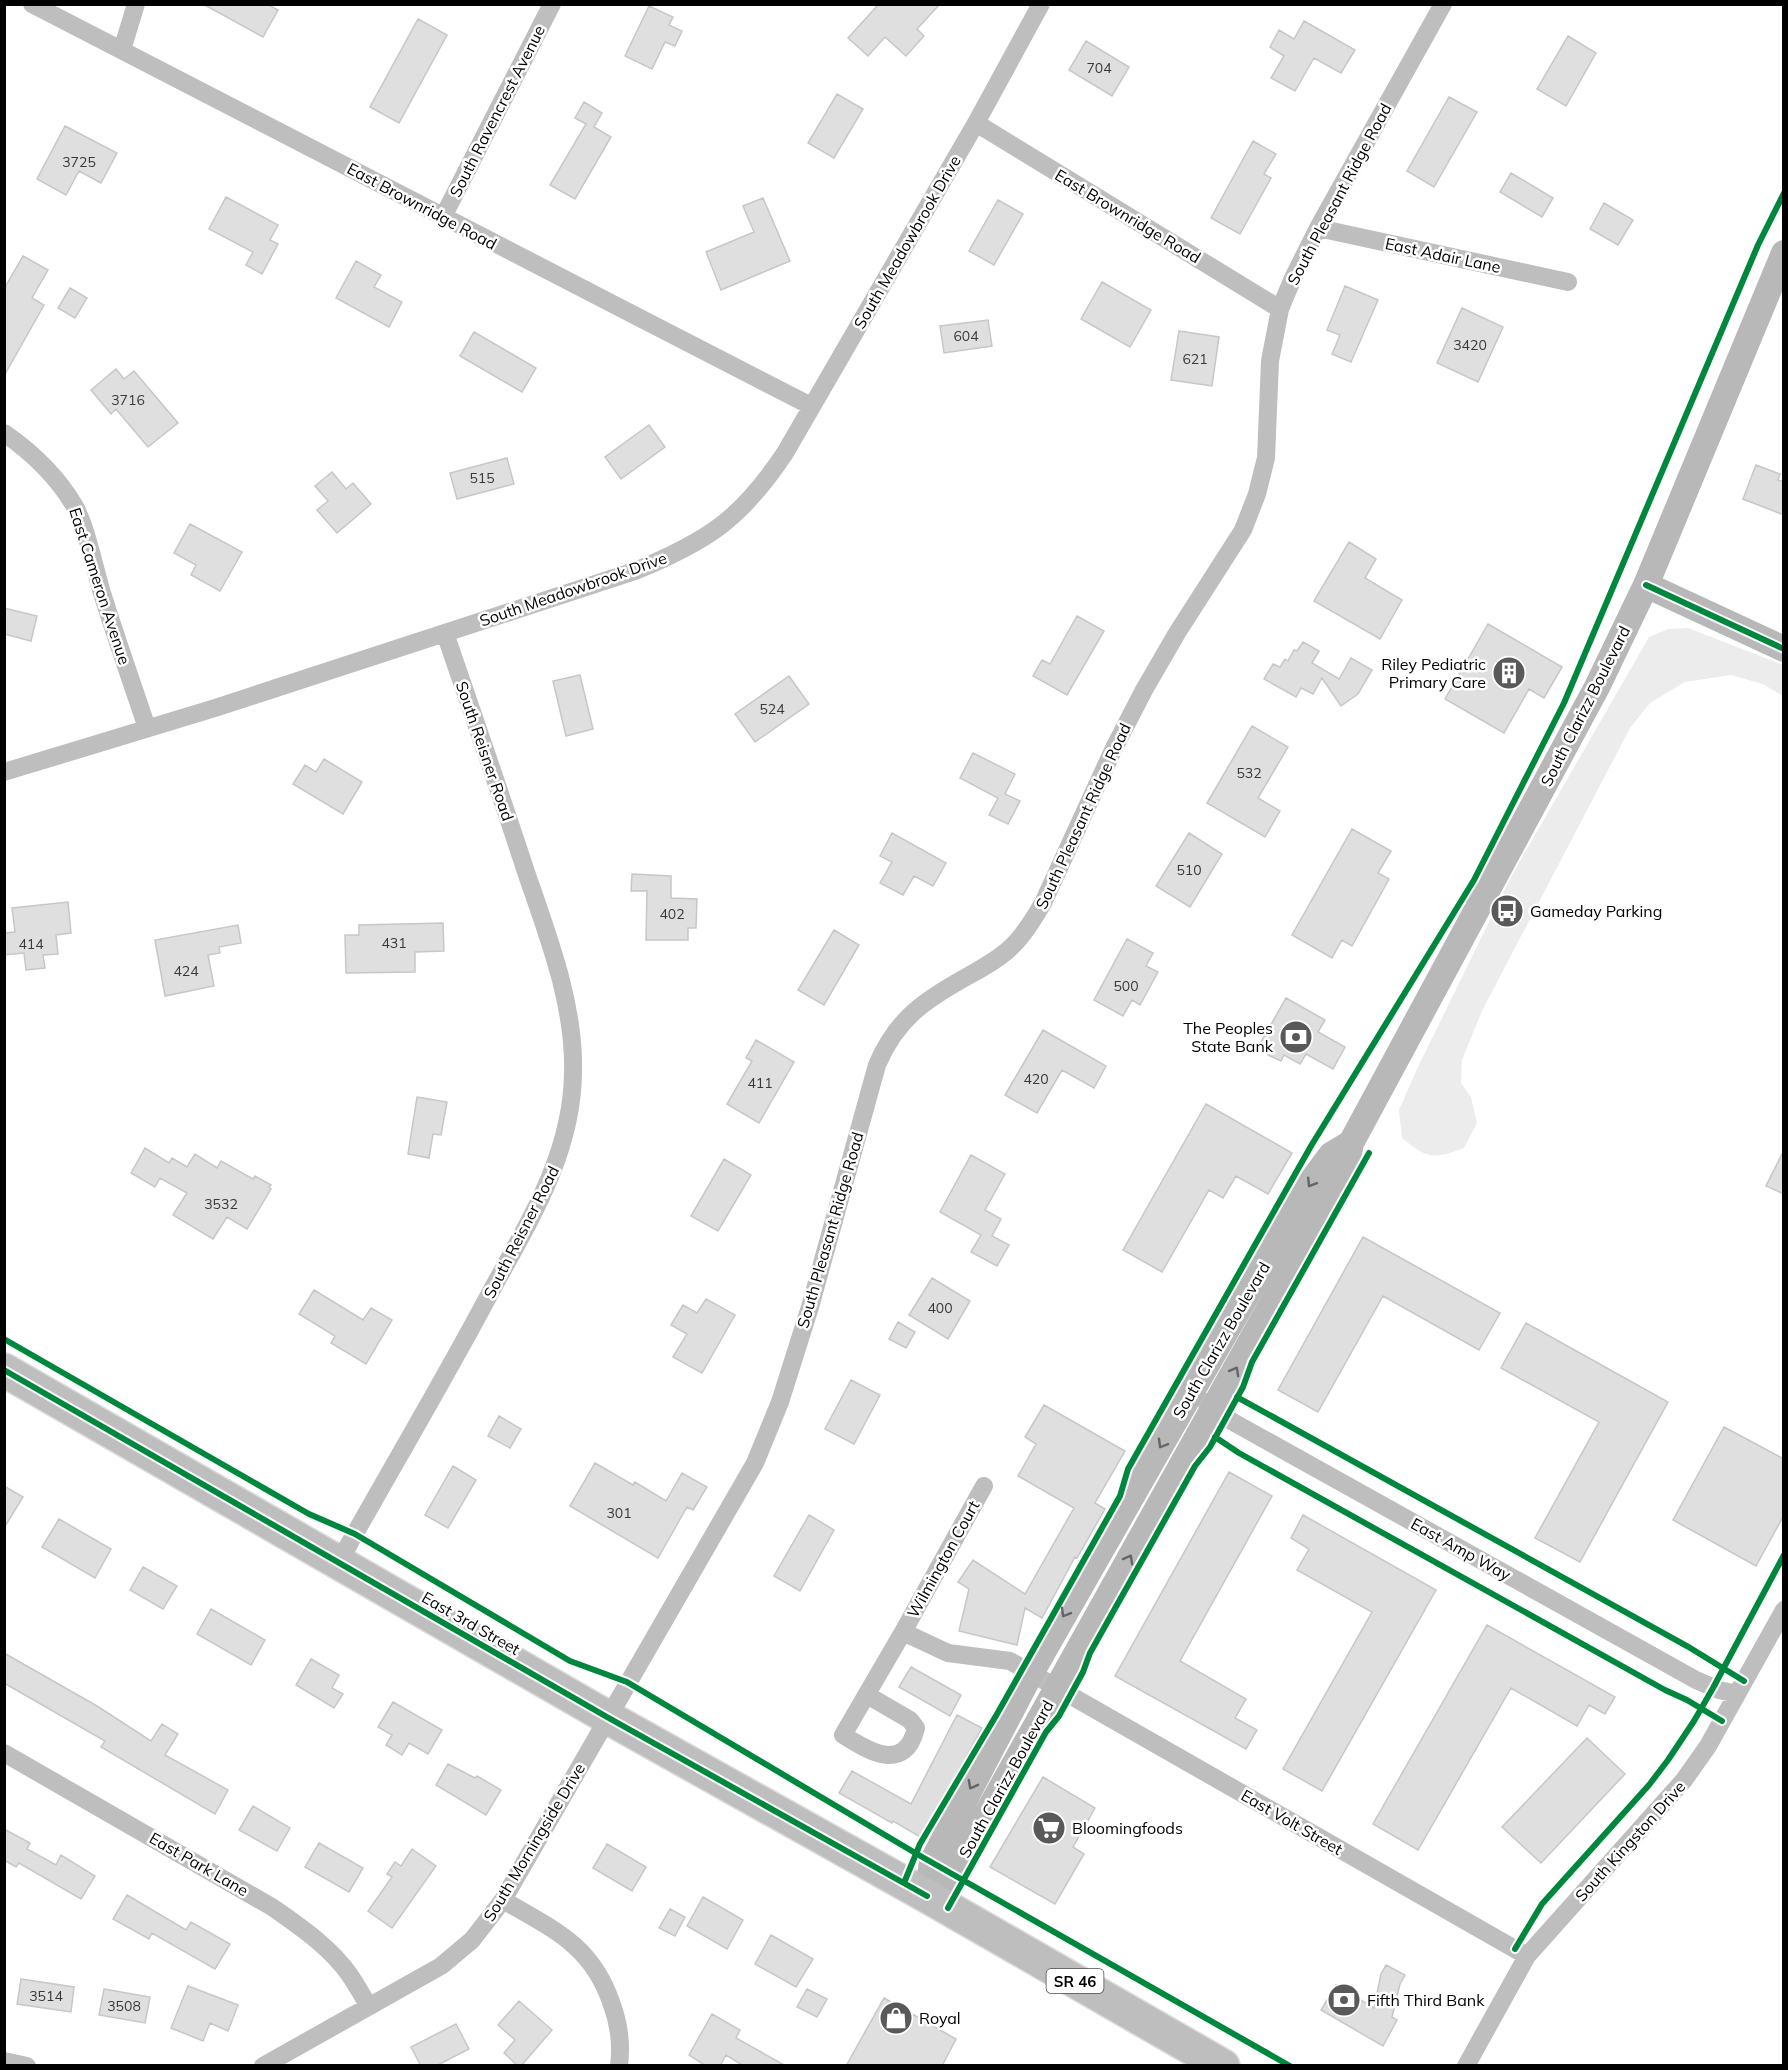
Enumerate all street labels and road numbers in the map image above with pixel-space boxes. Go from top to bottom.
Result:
street label: South Ravencrest Avenue [445,22,549,200]
street label: South Pleasant Ridge Road [1283,100,1395,288]
street label: South Meadowbrook Drive [849,152,965,332]
street label: East Brownridge Road [344,158,500,254]
street label: East Brownridge Road [1052,165,1204,267]
street label: East Adair Lane [1383,233,1503,277]
street label: East Cameron Avenue [65,505,135,667]
street label: South Meadowbrook Drive [477,548,669,630]
street label: South Clarizz Boulevard [1536,623,1634,789]
street label: South Reisner Road [452,679,518,823]
street label: South Pleasant Ridge Road [1031,720,1135,912]
street label: South Pleasant Ridge Road [792,1130,868,1330]
street label: South Reisner Road [479,1162,563,1302]
street label: South Clarizz Boulevard [1168,1258,1274,1422]
street label: Wilmington Court [902,1496,984,1621]
street label: East Amp Way [1408,1513,1515,1585]
street label: East 3rd Street [418,1587,524,1659]
street label: South Clarizz Boulevard [954,1697,1058,1861]
street label: South Morningside Drive [479,1759,589,1925]
street label: South Kingston Drive [1571,1777,1689,1905]
street label: East Volt Street [1238,1785,1347,1859]
street label: East Park Lane [146,1828,252,1900]
road number: SR 46 [1046,1969,1104,1993]

